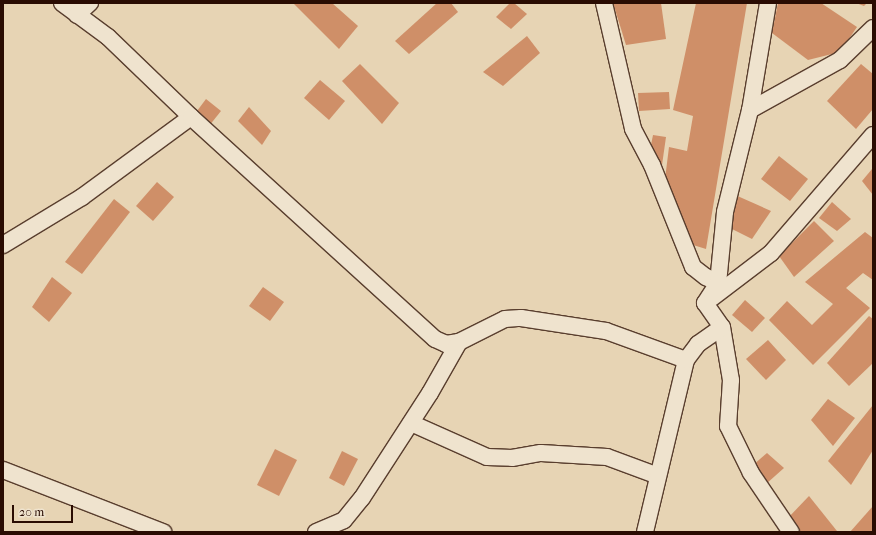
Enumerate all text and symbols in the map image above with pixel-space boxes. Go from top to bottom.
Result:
scale bar [14,497,75,523]
text: 20 m [19,505,44,519]

